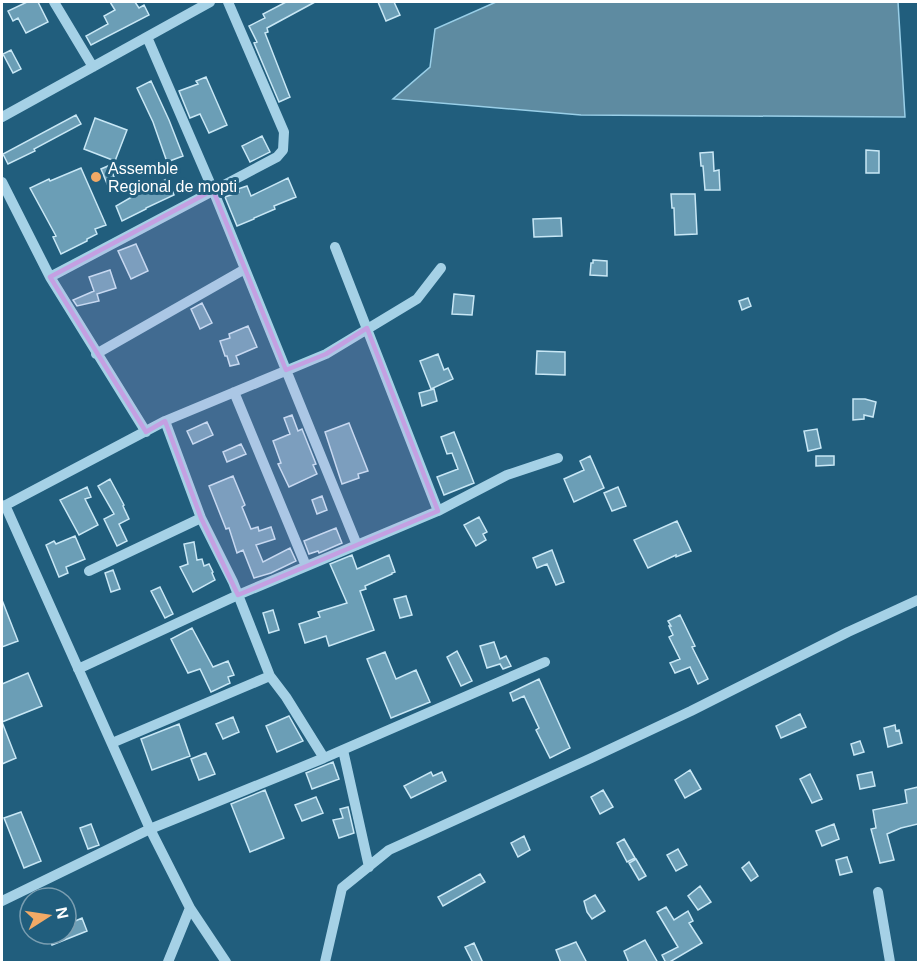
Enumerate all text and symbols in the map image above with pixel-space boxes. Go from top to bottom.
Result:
place label: Assemble Regional de mopti [108,160,237,195]
marker: Assemble Regional de mopti [89,170,103,184]
north arrow [18,886,78,946]
text: N [53,906,72,920]

